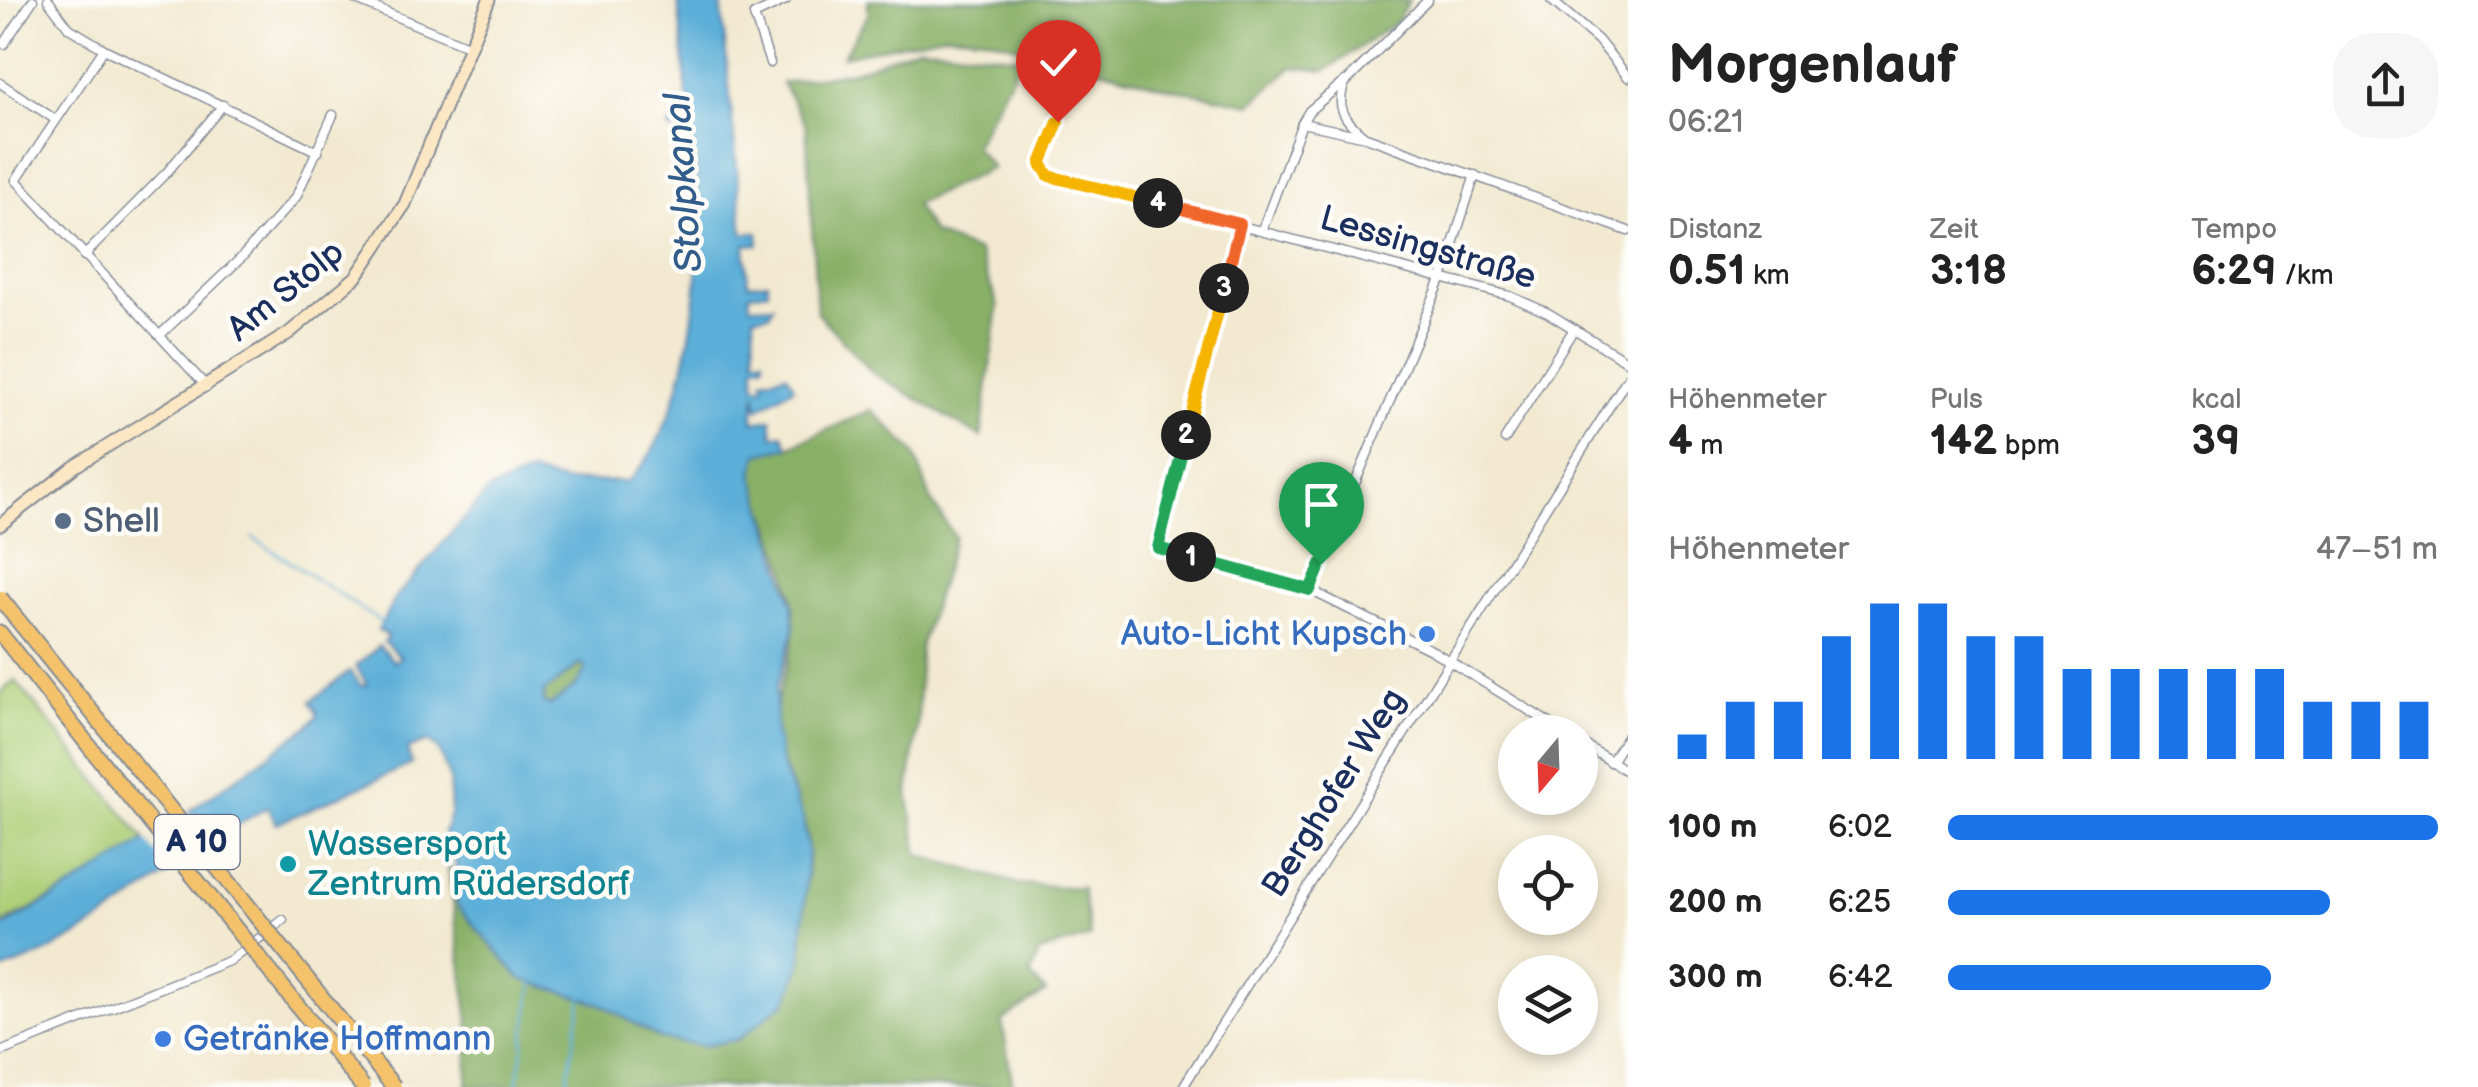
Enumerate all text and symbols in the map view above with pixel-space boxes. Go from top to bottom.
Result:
pin [1016,20,1101,123]
text: Morgenlauf [1668,32,1958,99]
button: share [2333,33,2438,138]
icon: check [1031,35,1086,90]
water label: Stolpkanal [655,91,713,274]
text: 06:21 [1668,103,1744,142]
pin: 4 [1133,178,1183,228]
text: 4 [1150,186,1166,219]
street label: Lessingstraße [1315,197,1541,299]
text: Distanz [1668,213,1762,246]
text: Zeit [1930,213,1979,246]
text: Tempo [2191,213,2277,246]
street label: Am Stolp [219,231,353,351]
text: 0.51 [1668,246,1745,297]
text: 3:18 [1930,246,2007,297]
text: 6:29 [2191,246,2277,297]
text: km [1745,259,1790,292]
text: /km [2277,259,2334,292]
pin: 3 [1199,263,1249,313]
text: 3 [1216,271,1232,304]
text: Höhenmeter [1668,383,1826,416]
text: Puls [1930,383,1983,416]
text: kcal [2191,383,2242,416]
pin: 2 [1161,410,1211,460]
text: 4 [1668,416,1693,467]
text: 142 [1930,416,1997,467]
text: 39 [2191,416,2240,467]
text: 2 [1178,418,1194,451]
text: m [1693,429,1723,462]
text: bpm [1997,429,2060,462]
pin [1279,462,1364,565]
icon: arrive [1294,477,1349,532]
place label: Shell [83,500,160,543]
marker: Shell [52,510,74,532]
text: Höhenmeter [1668,530,1849,569]
text: 47–51 m [2316,530,2438,569]
pin: 1 [1166,532,1216,582]
text: 1 [1185,540,1197,573]
place label: Auto-Licht Kupsch [1121,613,1407,656]
marker: Auto-Licht Kupsch [1416,623,1438,645]
street label: Berghofer Weg [1253,681,1415,905]
north arrow [1498,715,1598,815]
map controls [1498,715,1598,1055]
text: 100 m [1668,808,1757,847]
text: 6:02 [1828,808,1892,847]
road number: A 10 [154,815,240,869]
place label: Wassersport Zentrum Rüdersdorf [307,823,630,906]
button: locate [1498,835,1598,935]
marker: Wassersport Zentrum Rüdersdorf [277,853,299,875]
text: 200 m [1668,883,1762,922]
text: 6:25 [1828,883,1891,922]
button: layers [1498,955,1598,1055]
text: 300 m [1668,958,1763,997]
text: 6:42 [1828,958,1892,997]
place label: Getränke Hoffmann [183,1018,492,1061]
marker: Getränke Hoffmann [152,1028,174,1050]

